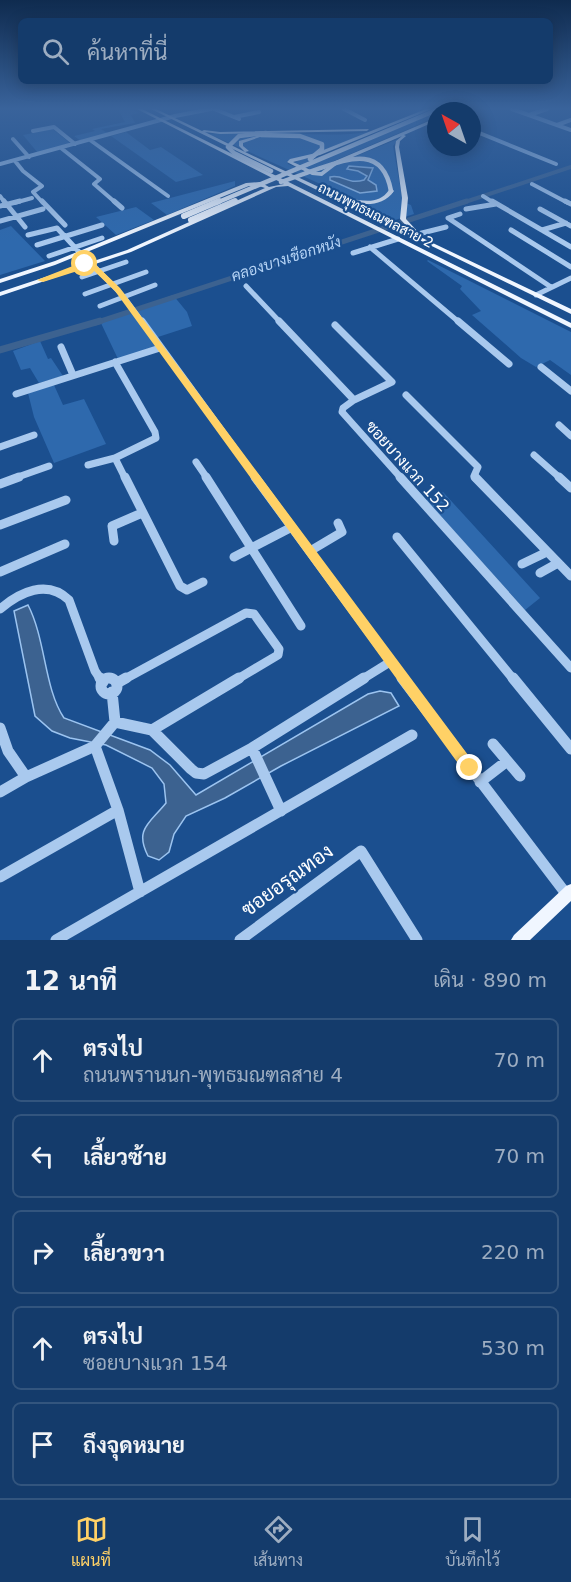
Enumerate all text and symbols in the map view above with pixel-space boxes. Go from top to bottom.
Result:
search box [18,18,553,84]
icon: search [39,35,72,68]
text: ค้นหาที่นี่ [87,40,167,65]
north arrow [427,102,481,156]
street label: ถนนพุทธมณฑลสาย 2 [315,179,436,253]
water label: คลองบางเชือกหนัง [229,232,343,285]
route start [71,250,97,276]
street label: ซอยบางแวก 152 [362,417,454,516]
route end [456,754,482,780]
street label: ซอยอรุณทอง [236,839,339,923]
text: 12 นาที [24,966,117,996]
text: เดิน · 890 m [433,968,547,992]
text: ตรงไป [83,1036,143,1061]
icon: ahead [26,1044,59,1077]
text: 70 m [494,1048,545,1072]
text: ถนนพรานนก-พุทธมณฑลสาย 4 [83,1063,343,1087]
icon: left [26,1140,59,1173]
text: 70 m [494,1144,545,1168]
text: เลี้ยวซ้าย [83,1145,167,1170]
icon: right [26,1236,59,1269]
text: 220 m [481,1240,545,1264]
text: เลี้ยวขวา [83,1241,165,1266]
text: ตรงไป [83,1324,143,1349]
icon: ahead [26,1332,59,1365]
text: 530 m [481,1336,545,1360]
text: ซอยบางแวก 154 [83,1351,228,1375]
icon: arrive [26,1428,59,1461]
text: ถึงจุดหมาย [83,1433,185,1458]
tab: แผนที่ [71,1513,111,1570]
tab: เส้นทาง [253,1513,303,1570]
tab: บันทึกไว้ [445,1513,500,1570]

